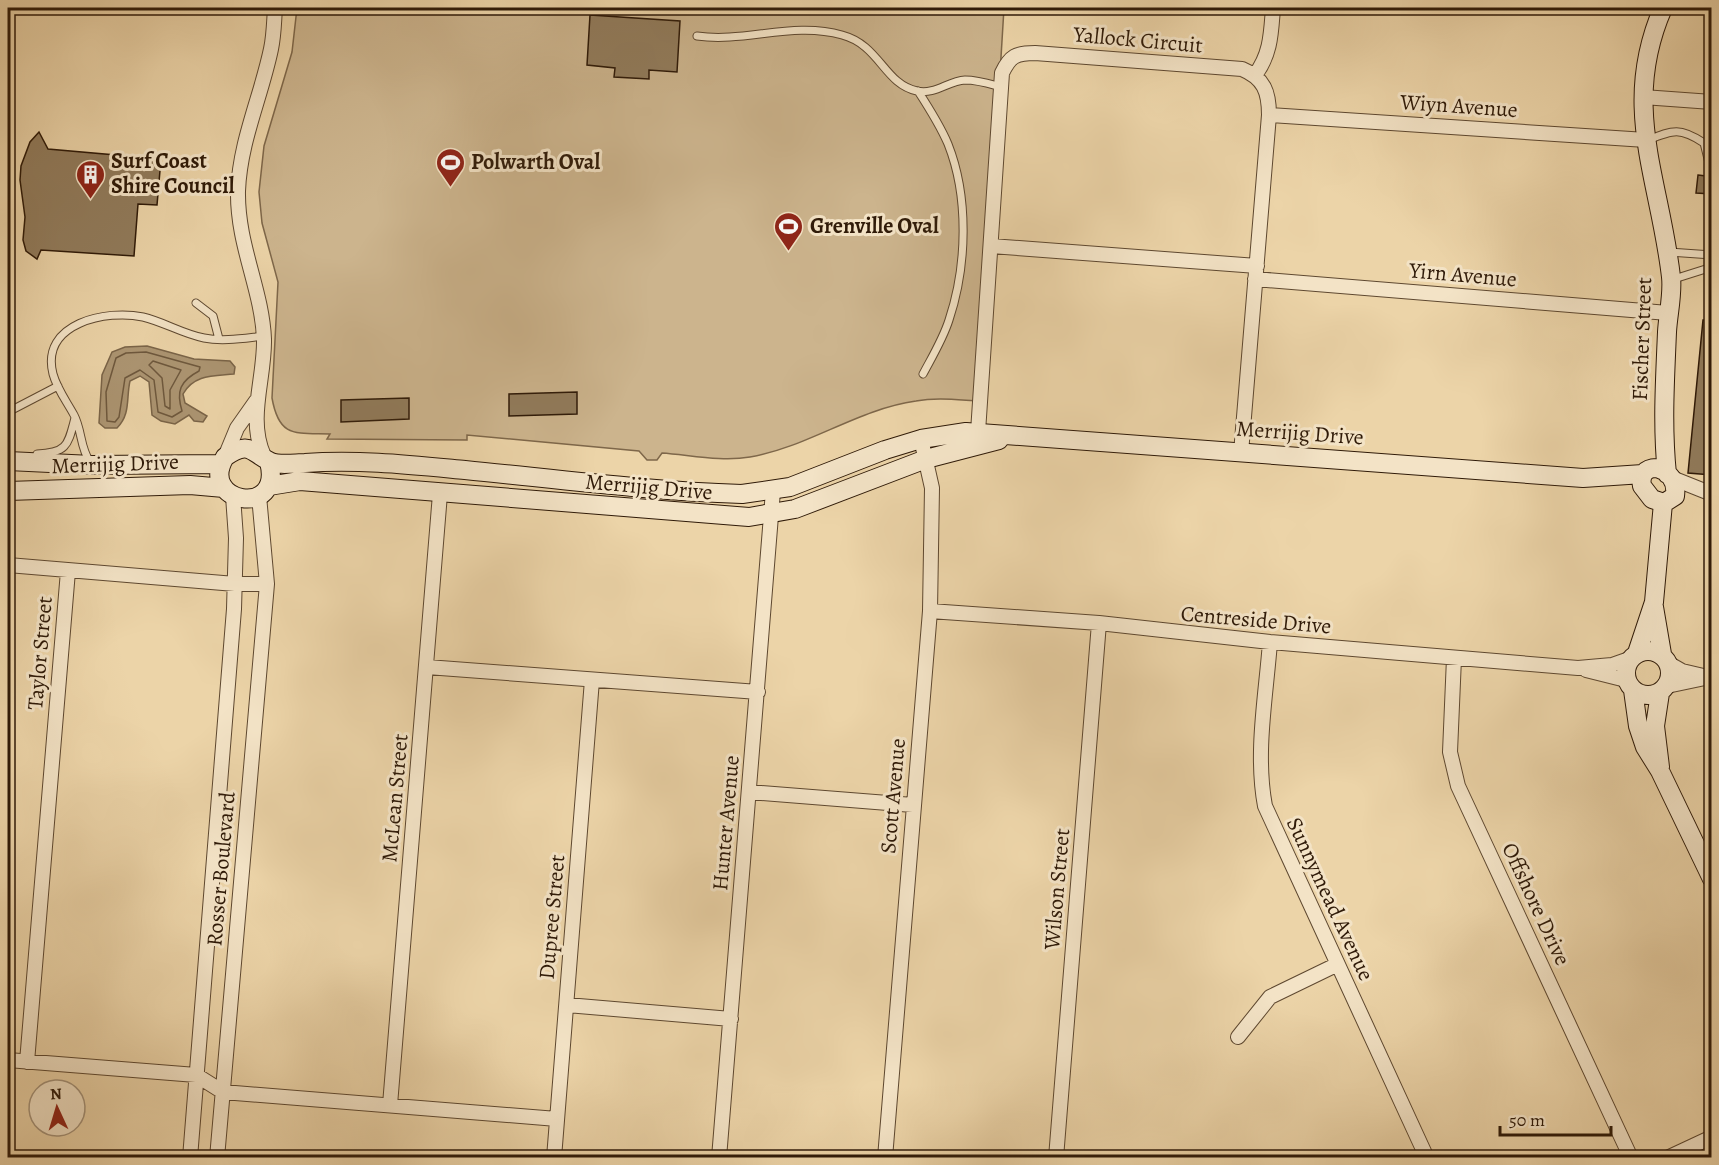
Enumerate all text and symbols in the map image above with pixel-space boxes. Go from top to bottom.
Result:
street label: Yallock Circuit [1071,19,1204,61]
street label: Wiyn Avenue [1398,87,1519,125]
place label: Surf Coast Shire Council [111,146,235,201]
sports icon: Polwarth Oval [434,146,466,188]
place label: Polwarth Oval [471,147,600,177]
building icon: Surf Coast Shire Council [74,158,106,200]
sports icon: Grenville Oval [773,210,805,252]
place label: Grenville Oval [810,211,939,241]
street label: Yirn Avenue [1407,255,1518,295]
street label: Fischer Street [1625,277,1659,401]
street label: Merrijig Drive [1235,414,1365,452]
street label: Merrijig Drive [51,447,179,481]
street label: Merrijig Drive [584,466,714,508]
street label: Taylor Street [20,595,60,711]
street label: Centreside Drive [1179,598,1333,642]
street label: McLean Street [374,733,416,863]
street label: Scott Avenue [873,737,913,855]
street label: Hunter Avenue [705,754,747,892]
street label: Rosser Boulevard [199,790,243,947]
street label: Sunnymead Avenue [1279,812,1381,986]
street label: Wilson Street [1037,827,1077,952]
street label: Offshore Drive [1494,838,1578,970]
street label: Dupree Street [532,853,572,981]
north arrow [27,1078,87,1138]
text: N [49,1083,63,1105]
scale bar [1500,1099,1611,1137]
text: 50 m [1509,1108,1545,1132]

